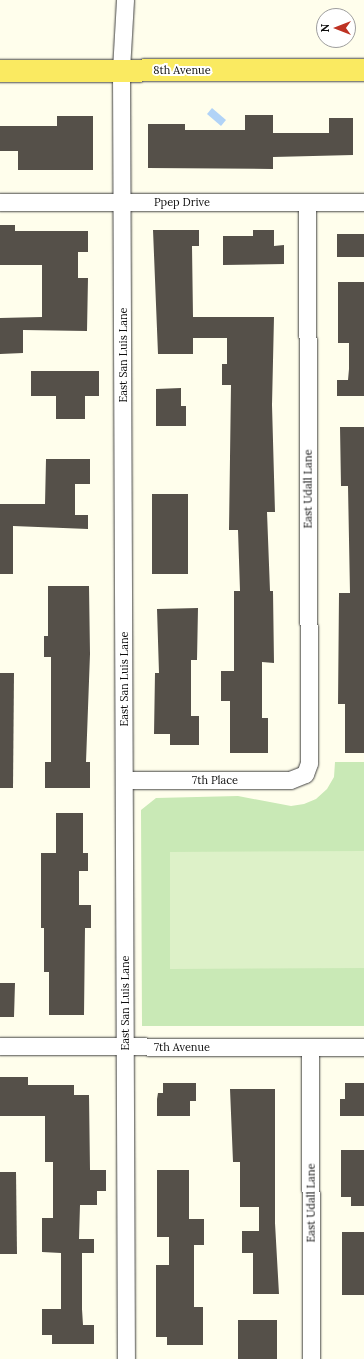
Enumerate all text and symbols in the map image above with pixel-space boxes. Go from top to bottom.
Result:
north arrow [316,8,356,48]
text: N [318,24,332,32]
street label: 8th Avenue [153,63,211,77]
street label: Ppep Drive [154,195,210,209]
street label: East San Luis Lane [116,307,130,403]
street label: East Udall Lane [301,450,315,528]
street label: East San Luis Lane [117,631,131,727]
street label: 7th Place [192,773,238,787]
street label: East San Luis Lane [118,955,132,1051]
street label: 7th Avenue [154,1040,210,1054]
street label: East Udall Lane [304,1164,318,1242]

